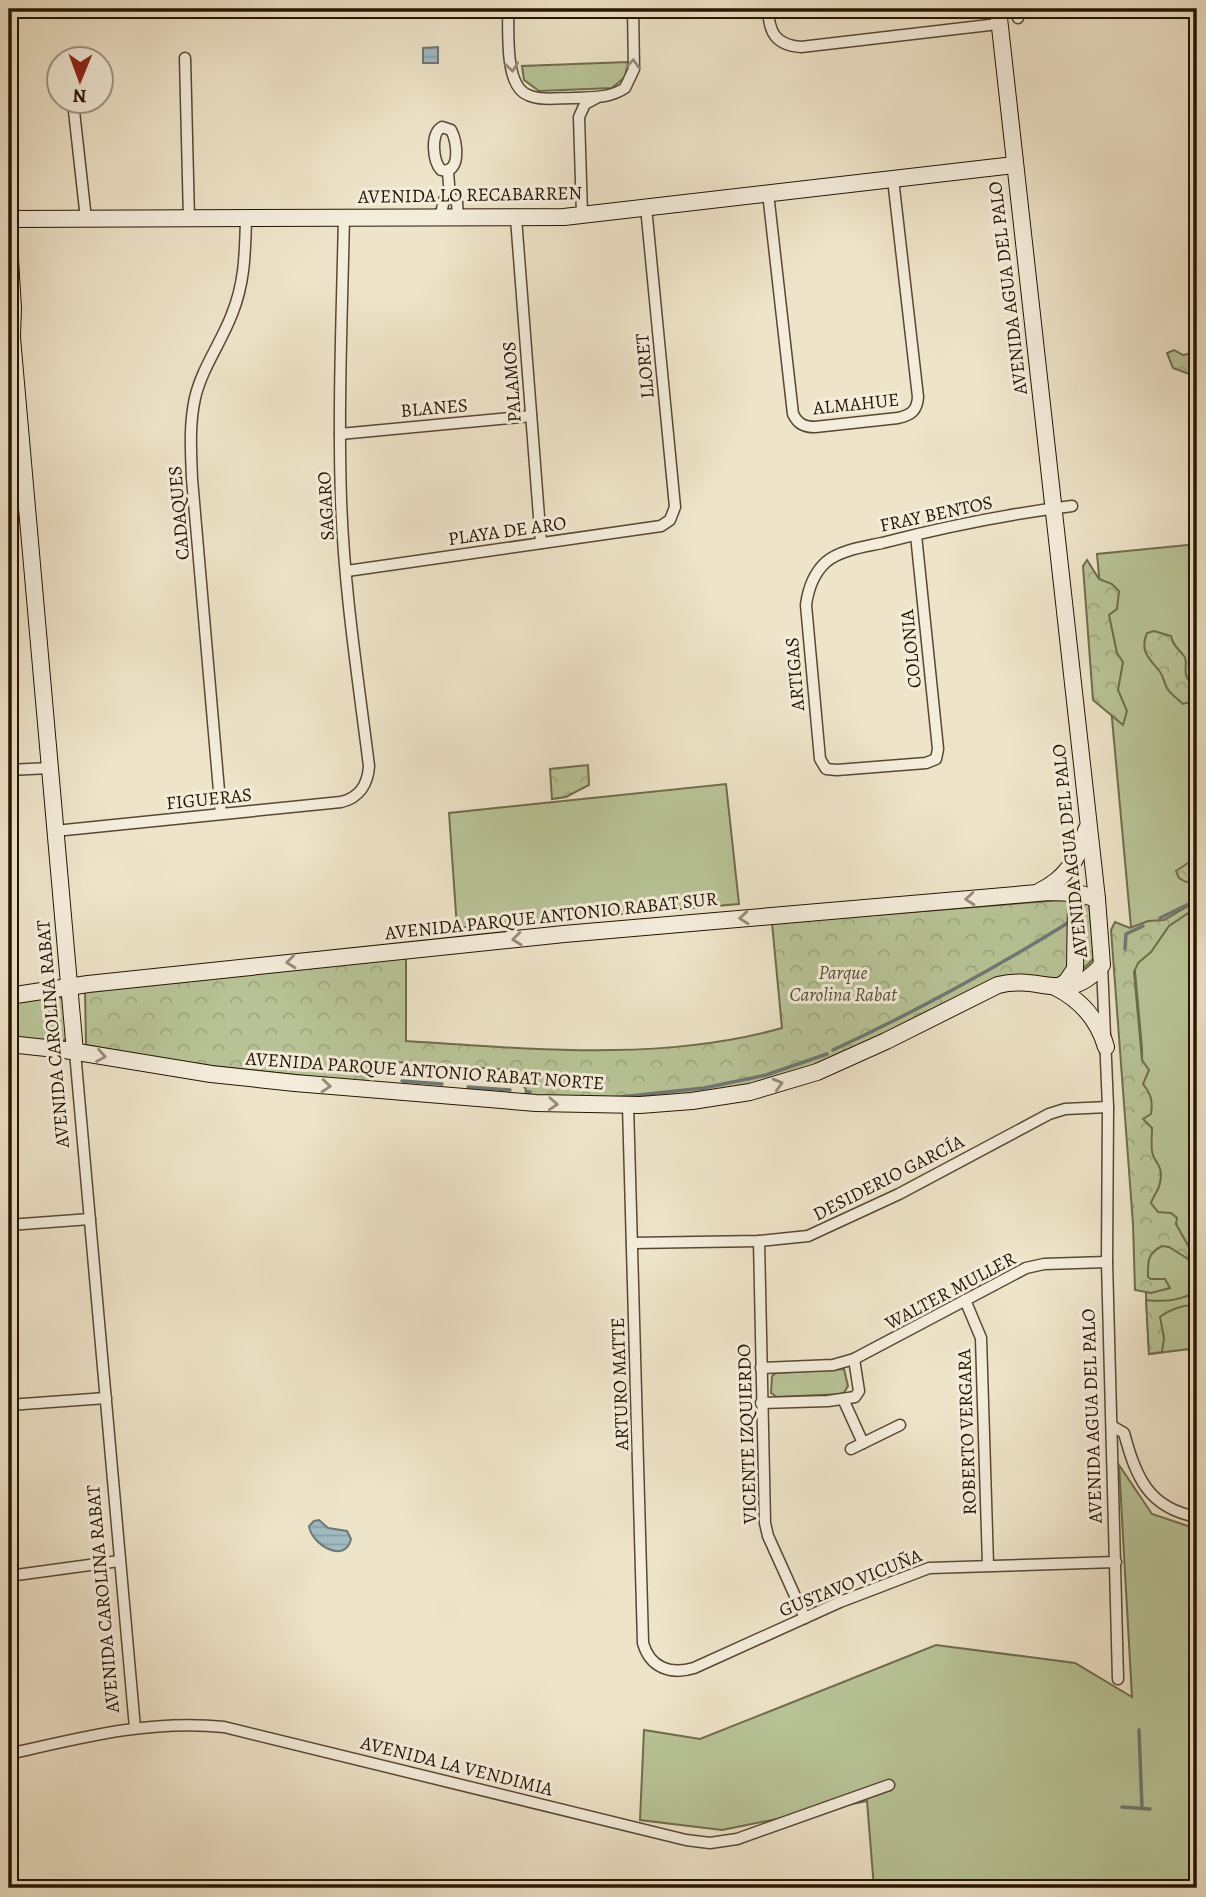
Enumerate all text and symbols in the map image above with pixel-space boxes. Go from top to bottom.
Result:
north arrow [46,46,116,116]
one-way arrow [626,58,641,69]
one-way arrow [505,61,520,73]
text: N [72,83,87,109]
street label: AVENIDA LO RECABARREN [357,180,583,210]
street label: AVENIDA AGUA DEL PALO [982,180,1034,397]
street label: LLORET [629,332,661,400]
street label: PALAMOS [496,340,528,423]
street label: ALMAHUE [811,387,900,422]
street label: BLANES [399,392,469,424]
street label: CADAQUES [162,465,196,561]
street label: SAGARO [311,471,341,541]
street label: FRAY BENTOS [877,489,995,539]
street label: PLAYA DE ARO [446,510,568,552]
street label: COLONIA [894,607,928,690]
street label: ARTIGAS [779,636,811,713]
street label: AVENIDA AGUA DEL PALO [1046,743,1094,960]
street label: FIGUERAS [165,782,253,816]
street label: AVENIDA PARQUE ANTONIO RABAT SUR [383,886,719,946]
one-way arrow [964,891,975,906]
one-way arrow [738,910,749,925]
street label: AVENIDA CAROLINA RABAT [30,918,76,1150]
one-way arrow [511,931,523,946]
one-way arrow [285,955,297,970]
park label: Parque Carolina Rabat [789,960,898,1008]
street label: AVENIDA PARQUE ANTONIO RABAT NORTE [244,1045,605,1096]
one-way arrow [95,1048,107,1063]
one-way arrow [320,1078,332,1093]
one-way arrow [772,1078,784,1093]
one-way arrow [548,1096,559,1111]
street label: DESIDERIO GARCÍA [808,1128,969,1227]
street label: WALTER MULLER [880,1245,1021,1337]
street label: AVENIDA AGUA DEL PALO [1075,1308,1109,1525]
street label: ARTURO MATTE [605,1317,635,1452]
street label: VICENTE IZQUIERDO [731,1343,763,1525]
street label: ROBERTO VERGARA [951,1347,983,1516]
street label: AVENIDA CAROLINA RABAT [80,1483,126,1715]
street label: GUSTAVO VICUÑA [775,1542,926,1623]
street label: AVENIDA LA VENDIMIA [357,1729,556,1803]

